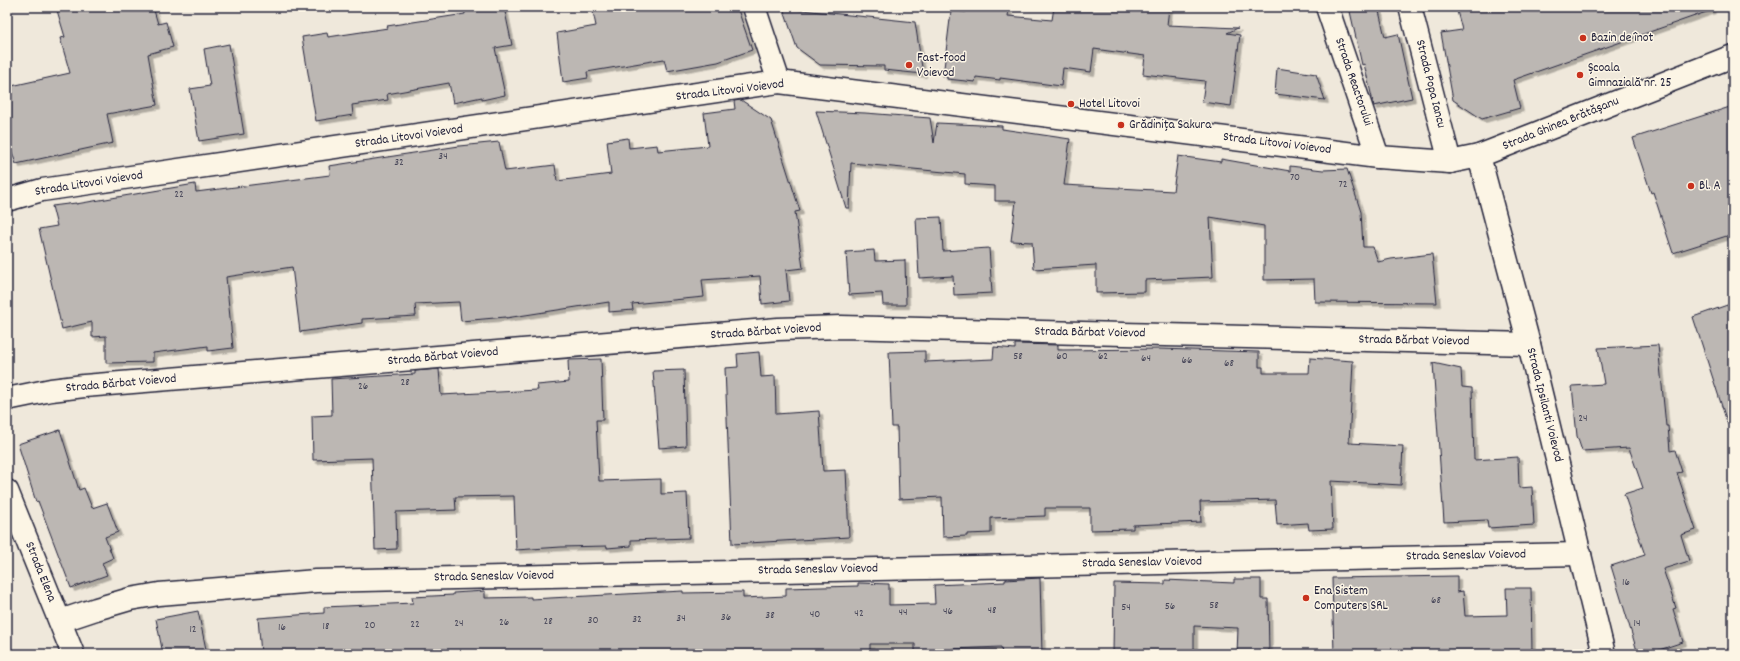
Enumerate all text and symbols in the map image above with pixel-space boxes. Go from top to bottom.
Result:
place label: Bazin de înot [1591,29,1654,48]
marker: Bazin de înot [1578,33,1588,43]
street label: Strada Reactorului [1329,35,1377,129]
street label: Strada Popa Iancu [1410,38,1450,130]
place label: Fast-food Voievod [917,49,966,83]
place label: Școala Gimnazială nr. 25 [1588,59,1672,93]
marker: Fast-food Voievod [904,60,914,70]
marker: Școala Gimnazială nr. 25 [1575,70,1585,80]
street label: Strada Litovoi Voievod [675,75,785,107]
street label: Strada Ghinea Brătășanu [1500,92,1622,156]
place label: Hotel Litovoi [1079,95,1141,114]
marker: Hotel Litovoi [1066,99,1076,109]
place label: Grădinița Sakura [1129,116,1212,135]
street label: Strada Litovoi Voievod [354,120,464,154]
marker: Grădinița Sakura [1116,120,1126,130]
street label: Strada Litovoi Voievod [1222,128,1332,160]
house number: 34 [438,149,448,165]
house number: 32 [394,155,404,171]
street label: Strada Litovoi Voievod [34,166,144,202]
house number: 70 [1290,170,1300,186]
house number: 72 [1338,177,1348,193]
place label: Bl. A [1699,177,1721,196]
marker: Bl. A [1686,181,1696,191]
house number: 22 [174,187,184,203]
street label: Strada Bărbat Voievod [710,319,822,345]
street label: Strada Bărbat Voievod [1034,323,1146,343]
street label: Strada Bărbat Voievod [1358,331,1470,351]
street label: Strada Bărbat Voievod [387,343,499,371]
street label: Strada Ipsilanti Voievod [1521,346,1567,464]
house number: 58 [1013,349,1023,365]
house number: 60 [1056,349,1068,365]
house number: 62 [1098,349,1108,365]
house number: 64 [1141,351,1151,367]
house number: 66 [1182,353,1192,369]
house number: 68 [1224,356,1234,372]
street label: Strada Bărbat Voievod [65,370,177,398]
house number: 28 [400,375,410,391]
house number: 26 [358,379,368,395]
house number: 24 [1578,411,1588,427]
street label: Strada Elena [19,539,61,606]
street label: Strada Seneslav Voievod [1406,545,1526,567]
street label: Strada Seneslav Voievod [1082,552,1202,574]
street label: Strada Seneslav Voievod [758,559,878,581]
street label: Strada Seneslav Voievod [434,566,554,588]
house number: 16 [1622,575,1630,591]
place label: Ena Sistem Computers SRL [1314,582,1389,616]
marker: Ena Sistem Computers SRL [1301,593,1311,603]
house number: 68 [1431,593,1441,609]
house number: 58 [1209,598,1219,614]
house number: 56 [1165,599,1175,615]
house number: 54 [1121,600,1131,616]
house number: 48 [988,603,996,619]
house number: 46 [943,604,953,620]
house number: 44 [898,605,908,621]
house number: 42 [854,606,864,622]
house number: 40 [810,607,820,623]
house number: 38 [765,608,775,624]
house number: 36 [721,610,731,626]
house number: 34 [676,611,686,627]
house number: 32 [632,612,642,628]
house number: 30 [588,613,598,629]
house number: 28 [543,614,553,630]
house number: 26 [499,615,509,631]
house number: 24 [454,616,464,632]
house number: 14 [1634,616,1640,632]
house number: 22 [410,617,420,633]
house number: 20 [365,618,375,634]
house number: 18 [323,619,329,635]
house number: 16 [278,620,286,636]
house number: 12 [189,622,197,638]

